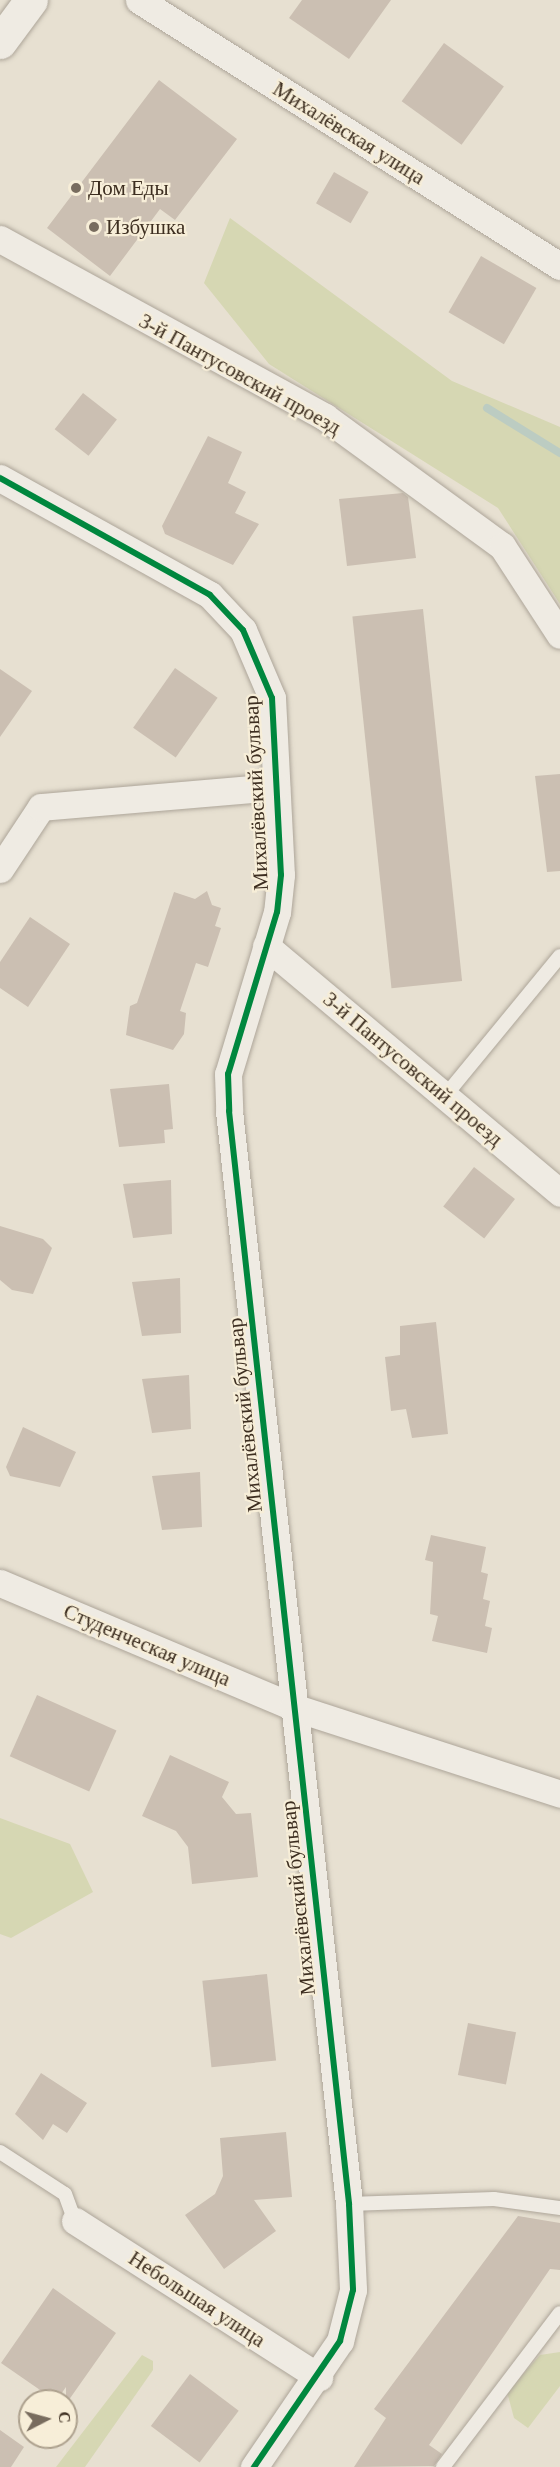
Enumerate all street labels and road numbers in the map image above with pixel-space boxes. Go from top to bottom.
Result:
street label: Михалёвская улица [268,76,430,190]
street label: 3-й Пантусовский проезд [135,308,345,440]
street label: Михалёвский бульвар [238,695,274,891]
street label: 3-й Пантусовский проезд [318,987,508,1151]
street label: Михалёвский бульвар [222,1316,268,1514]
street label: Студенческая улица [60,1598,234,1692]
street label: Михалёвский бульвар [275,1799,321,1997]
street label: Небольшая улица [124,2245,270,2353]

